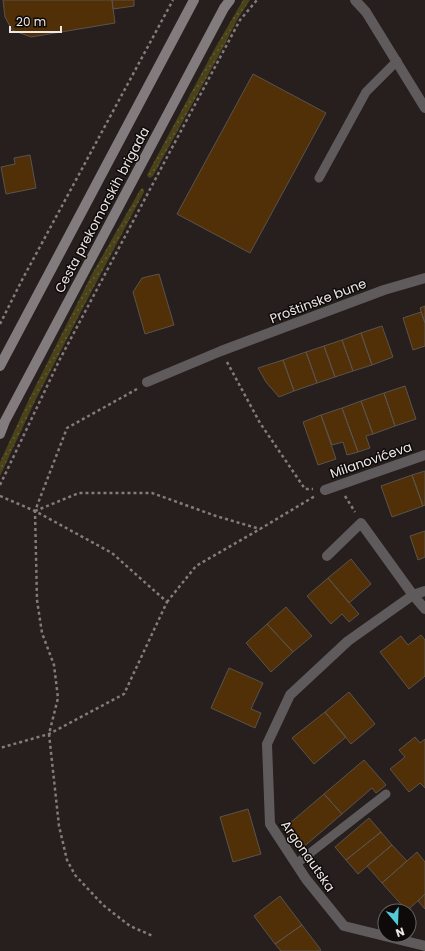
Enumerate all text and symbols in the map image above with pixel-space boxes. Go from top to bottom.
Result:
scale bar [10,8,61,34]
text: 20 m [16,13,46,30]
street label: Cesta prekomorskih brigada [50,124,154,296]
street label: Proštinske bune [267,274,369,328]
street label: Milanovićeva [327,437,415,483]
street label: Argonautska [276,816,340,896]
north arrow [377,903,417,943]
text: N [394,924,407,941]

